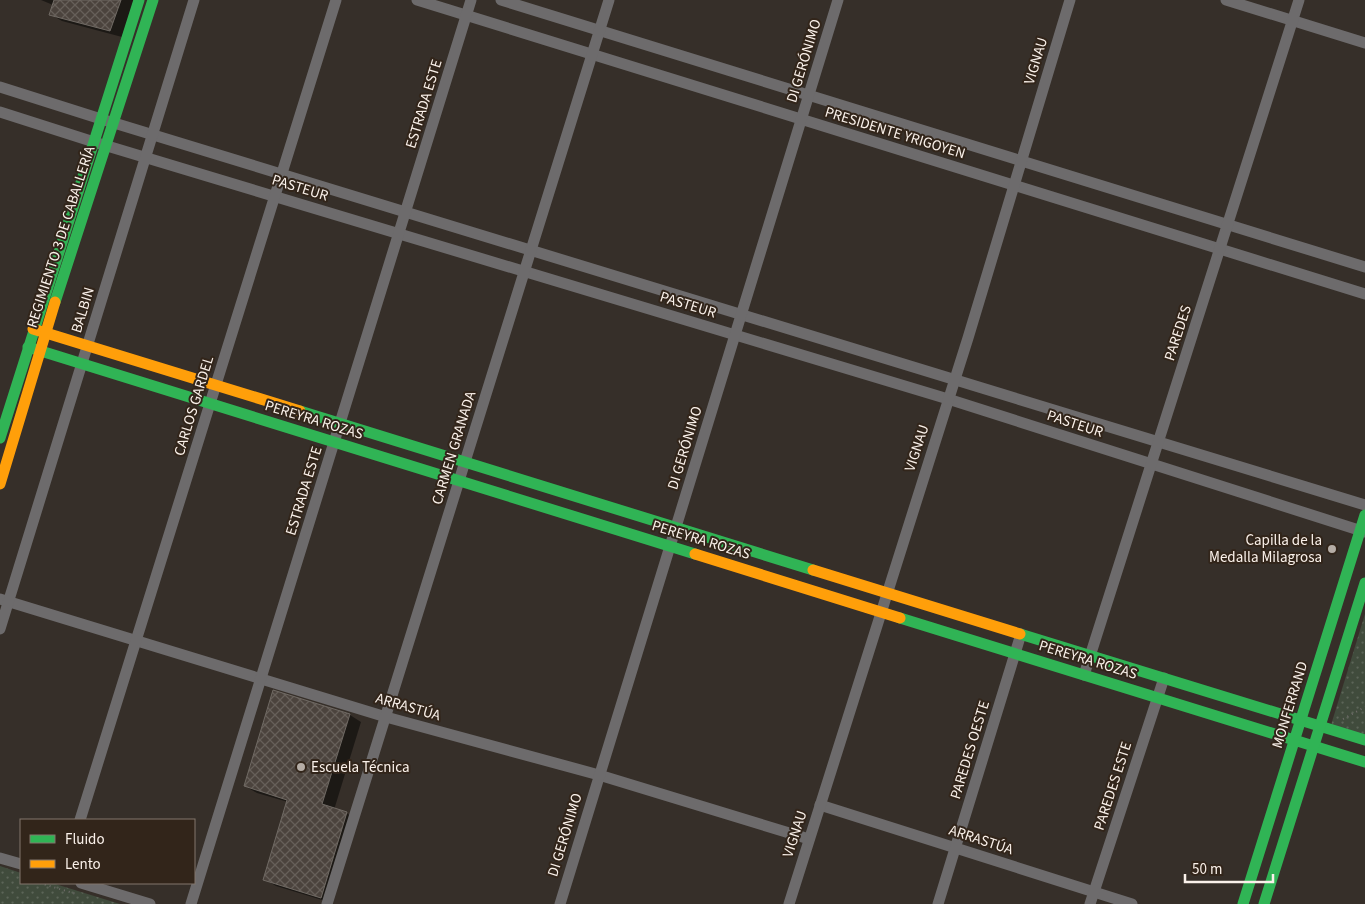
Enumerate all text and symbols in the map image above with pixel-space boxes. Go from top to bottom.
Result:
street label: DI GERÓNIMO [781,17,827,105]
street label: VIGNAU [1019,35,1053,87]
street label: ESTRADA ESTE [401,57,448,151]
street label: PRESIDENTE YRIGOYEN [822,102,968,164]
street label: REGIMIENTO 3 DE CABALLERÍA [22,143,101,331]
street label: PASTEUR [269,170,331,207]
street label: BALBIN [66,285,100,335]
street label: PASTEUR [657,287,719,324]
street label: PAREDES [1159,302,1197,364]
street label: CARLOS GARDEL [169,353,219,459]
street label: CARMEN GRANADA [427,388,481,507]
street label: PEREYRA ROZAS [262,395,366,445]
street label: DI GERÓNIMO [662,404,708,492]
street label: PASTEUR [1044,405,1106,443]
street label: VIGNAU [900,422,934,474]
street label: ESTRADA ESTE [281,444,328,538]
street label: PEREYRA ROZAS [649,515,753,565]
place label: Capilla de la Medalla Milagrosa [1209,530,1322,568]
marker: Capilla de la Medalla Milagrosa [1326,543,1338,555]
street label: PEREYRA ROZAS [1036,635,1140,685]
street label: MONFERRAND [1267,659,1313,751]
street label: ARRASTÚA [373,688,444,727]
street label: PAREDES OESTE [945,698,995,802]
street label: PAREDES ESTE [1089,739,1137,833]
place label: Escuela Técnica [311,757,410,778]
marker: Escuela Técnica [295,761,307,773]
street label: DI GERÓNIMO [542,791,588,879]
street label: VIGNAU [778,808,812,860]
legend [20,819,195,884]
street label: ARRASTÚA [946,820,1017,861]
text: Fluido [65,829,105,850]
scale bar [1185,852,1272,884]
text: Lento [65,854,101,875]
text: 50 m [1192,859,1222,880]

